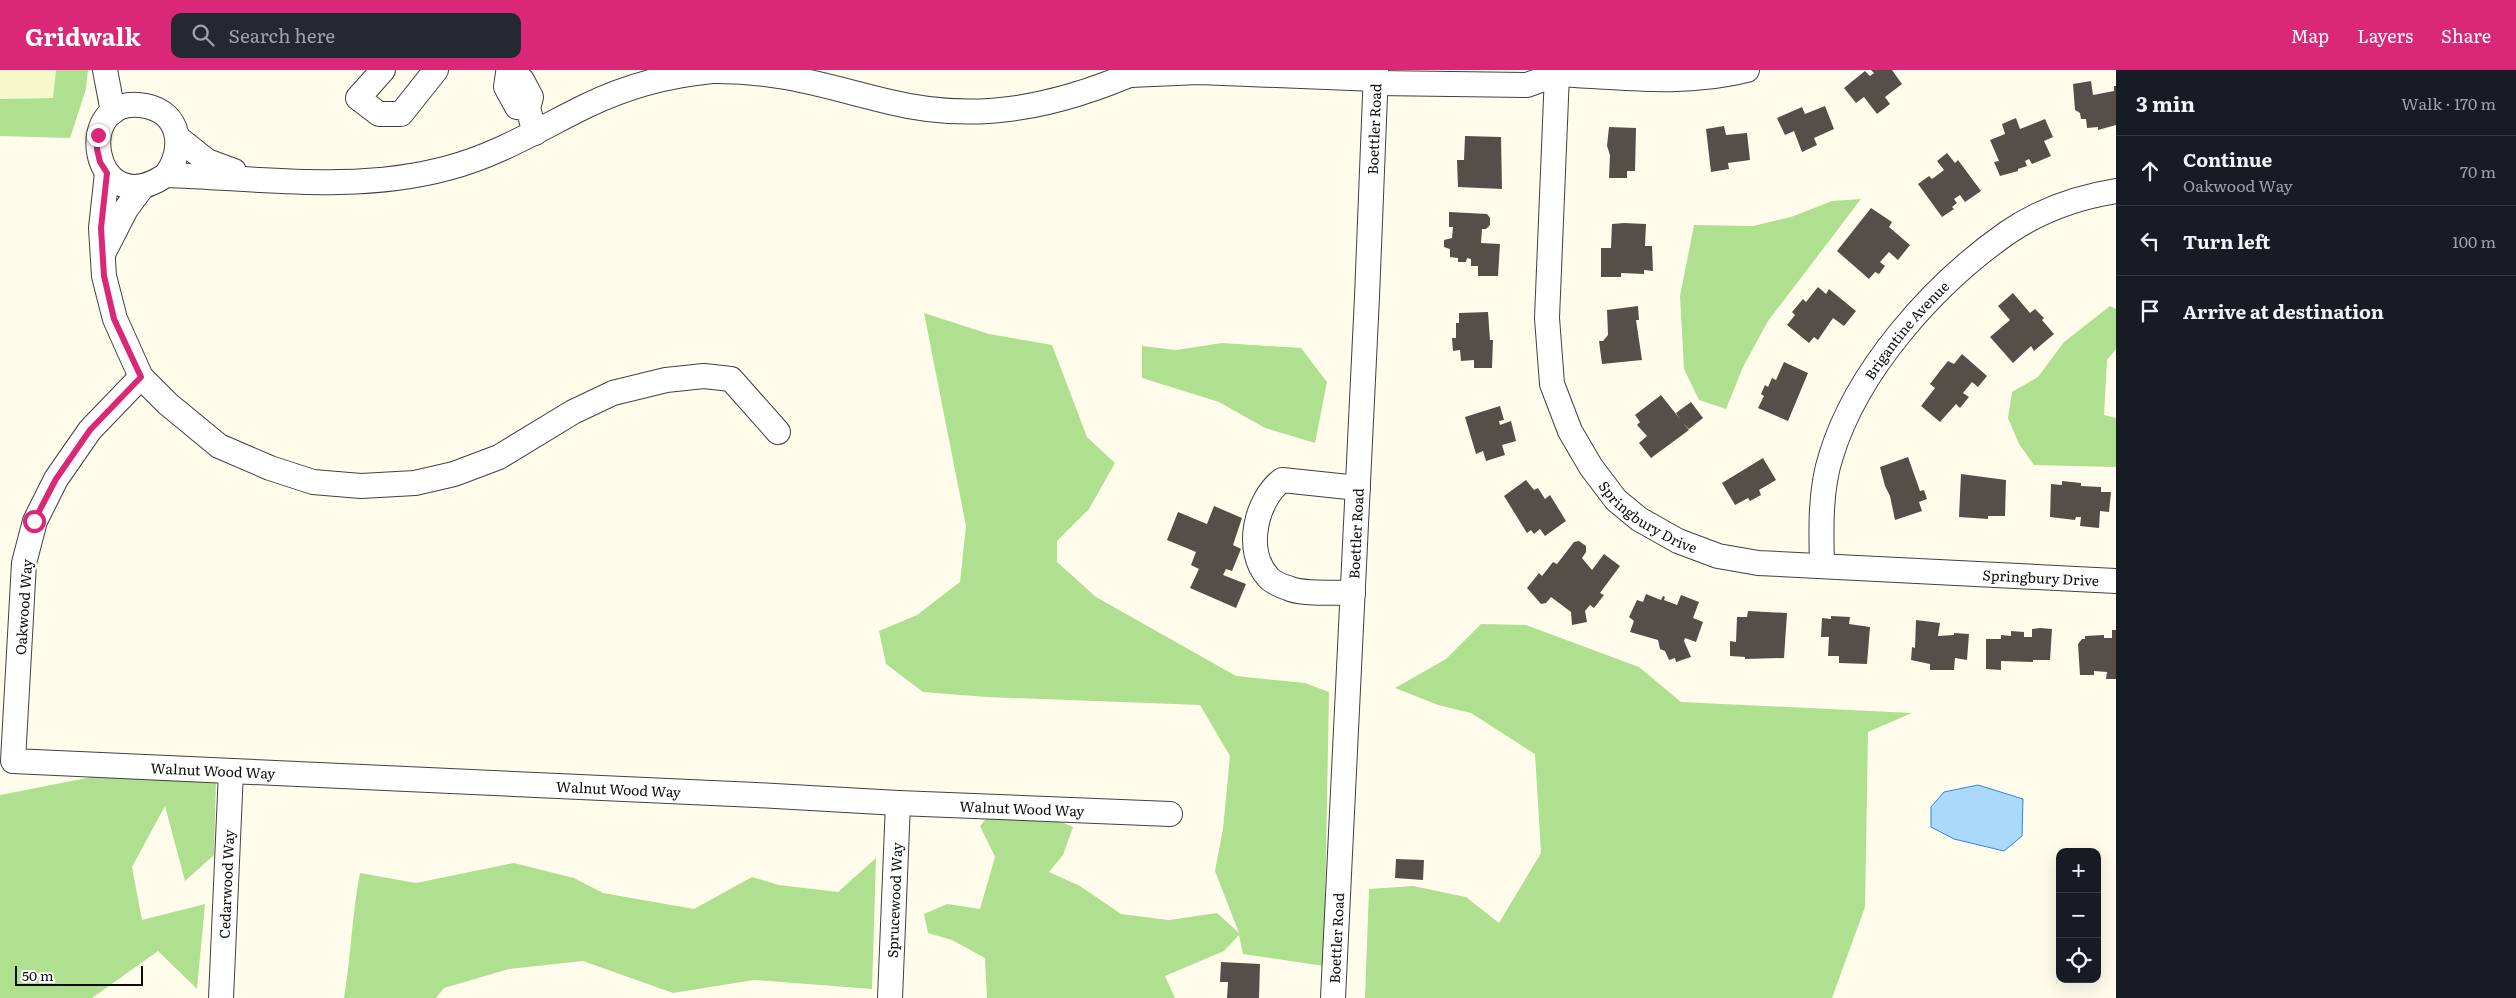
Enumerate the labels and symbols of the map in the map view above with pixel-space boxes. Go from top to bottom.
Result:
street label: Boettler Road [1362,83,1385,175]
route end [87,124,110,147]
street label: Brigantine Avenue [1859,276,1953,383]
street label: Springbury Drive [1595,476,1700,557]
street label: Boettler Road [1343,487,1368,579]
route start [23,510,46,533]
street label: Oakwood Way [10,557,36,656]
street label: Springbury Drive [1982,564,2100,590]
street label: Walnut Wood Way [150,757,277,783]
street label: Walnut Wood Way [556,776,682,802]
street label: Walnut Wood Way [959,795,1086,821]
street label: Cedarwood Way [214,828,238,939]
street label: Sprucewood Way [882,841,906,958]
street label: Boettler Road [1324,892,1348,984]
scale bar [15,963,142,986]

